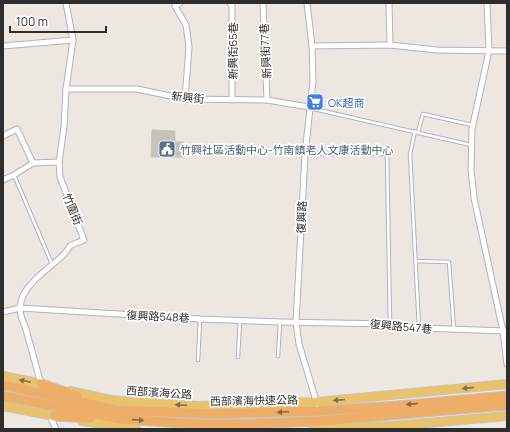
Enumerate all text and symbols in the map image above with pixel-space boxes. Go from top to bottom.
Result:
scale bar [10,8,106,34]
text: 100 m [16,13,48,30]
street label: 新興街65巷 [225,22,240,80]
street label: 新興街77巷 [256,23,274,79]
street label: 新興街 [171,88,205,106]
supermarket icon: OK超商 [305,92,325,112]
place label: OK超商 [328,95,365,110]
public building icon: 竹興社區活動中心-竹南鎮老人文康活動中心 [157,139,177,159]
place label: 竹興社區活動中心-竹南鎮老人文康活動中心 [180,142,394,157]
street label: 竹圍街 [60,191,86,227]
street label: 復興路 [293,200,309,234]
street label: 復興路548巷 [126,307,190,325]
street label: 復興路547巷 [369,316,433,336]
one-way arrow [19,377,31,383]
street label: 西部濱海公路 [126,382,192,402]
one-way arrow [462,384,474,391]
street label: 西部濱海快速公路 [210,392,298,408]
one-way arrow [333,396,345,403]
one-way arrow [175,401,187,408]
one-way arrow [406,401,418,408]
one-way arrow [277,408,289,415]
one-way arrow [132,417,144,424]

